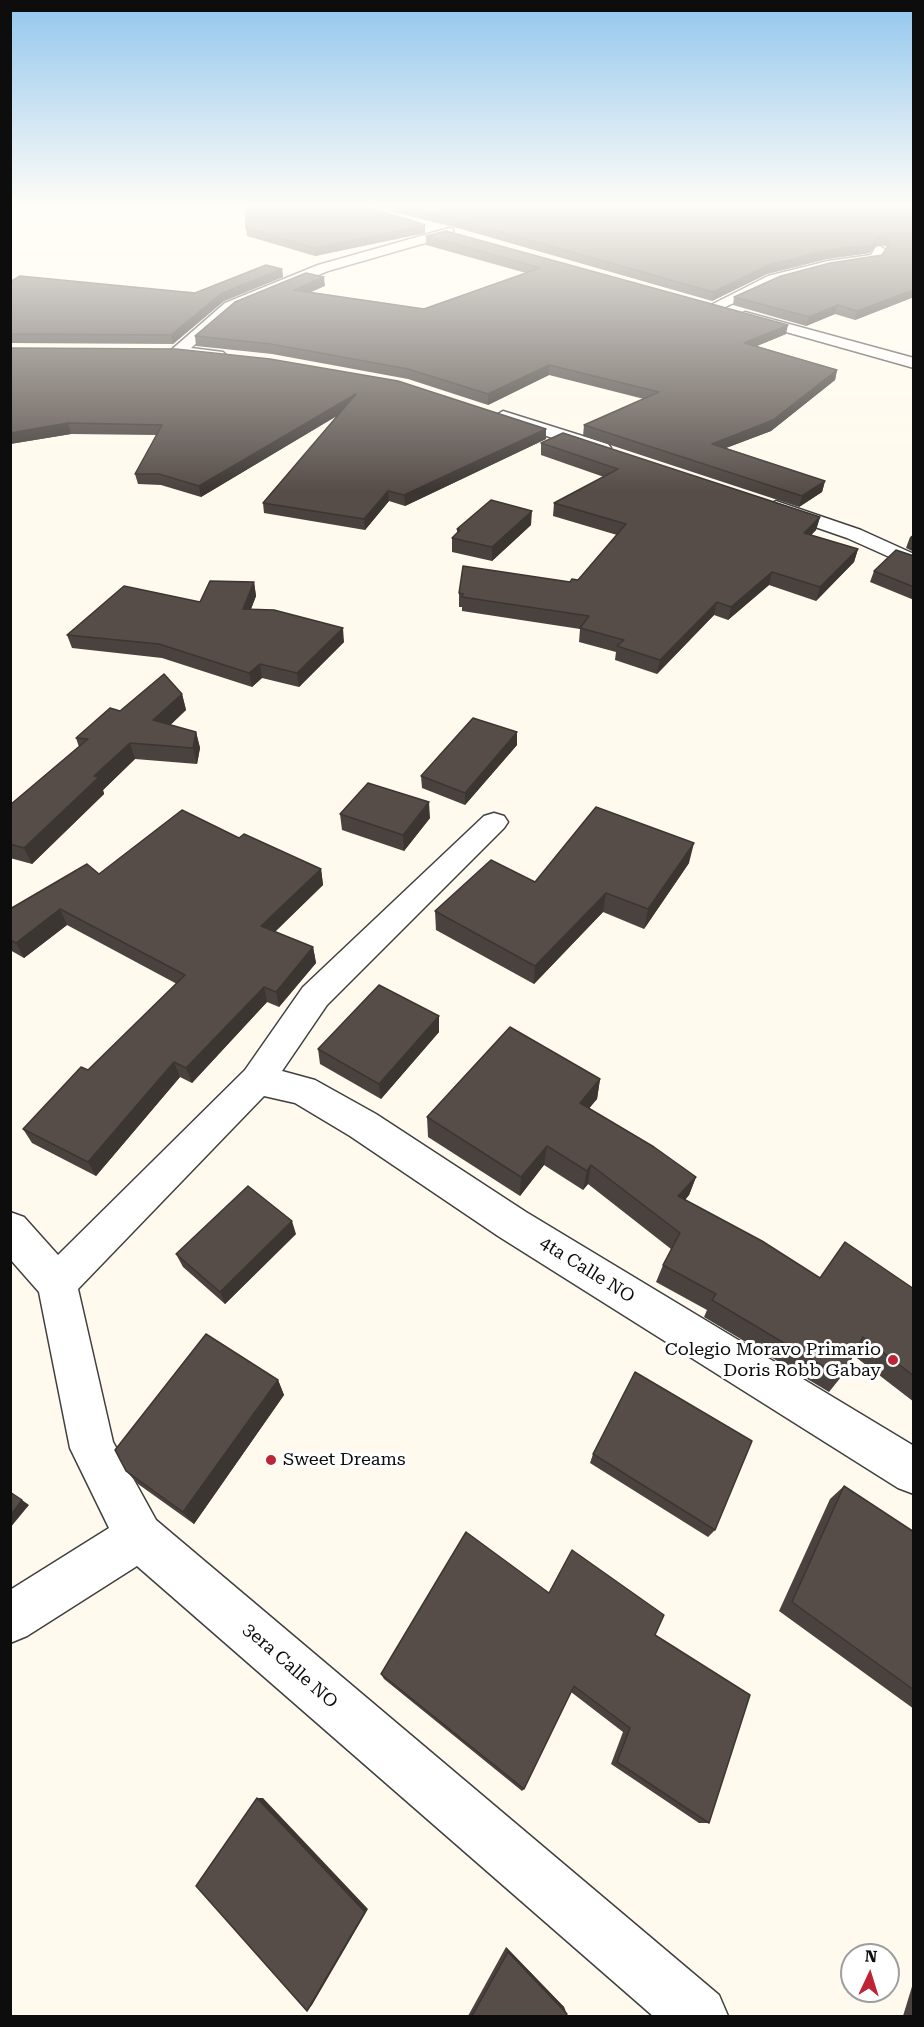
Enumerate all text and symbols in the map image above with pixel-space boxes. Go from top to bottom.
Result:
street label: 4ta Calle NO [536,1232,638,1308]
place label: Colegio Moravo Primario Doris Robb Gabay [665,1339,881,1382]
marker: Colegio Moravo Primario Doris Robb Gabay [886,1353,900,1367]
place label: Sweet Dreams [283,1449,406,1471]
marker: Sweet Dreams [264,1453,278,1467]
street label: 3era Calle NO [238,1619,342,1713]
north arrow [840,1943,900,2003]
text: N [864,1947,878,1966]

